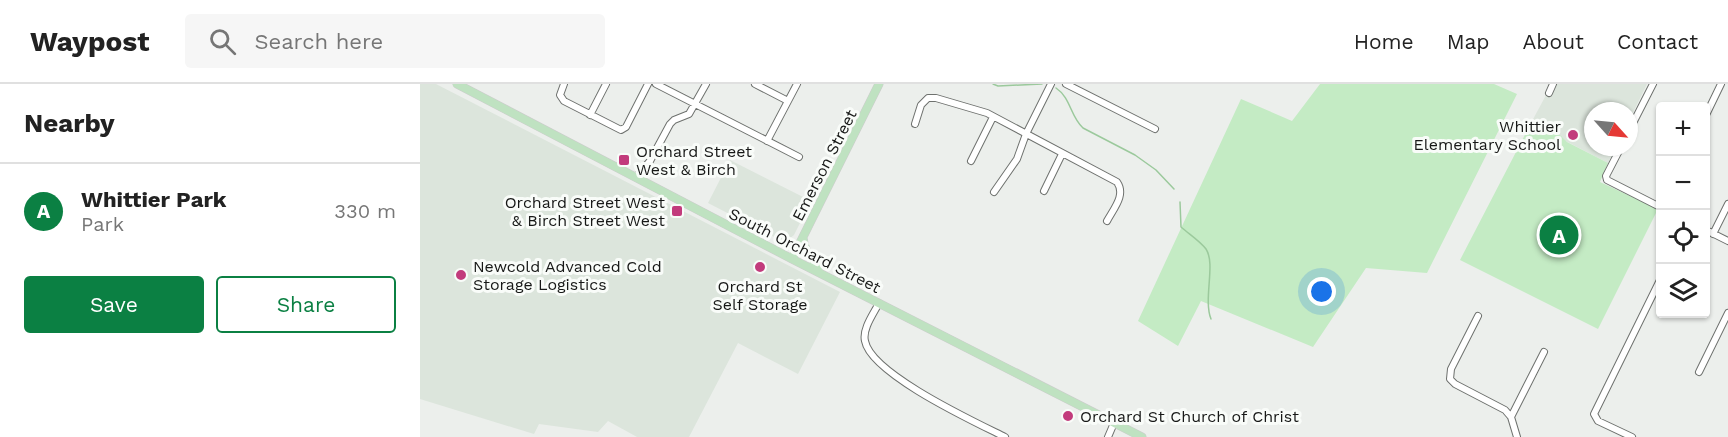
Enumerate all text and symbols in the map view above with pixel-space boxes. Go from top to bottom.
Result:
search box [185,14,605,68]
text: Waypost [30,25,149,58]
icon: search [206,25,239,58]
text: Search here [254,29,383,54]
text: Home [1354,29,1414,54]
text: Map [1447,29,1490,54]
text: About [1523,29,1584,54]
text: Contact [1617,29,1698,54]
north arrow [1584,102,1638,156]
map controls [1656,102,1710,318]
button: + [1656,102,1710,156]
street label: Emerson Street [788,106,861,224]
text: Nearby [24,108,115,138]
place label: Whittier Elementary School [1414,117,1561,154]
marker: Whittier Elementary School [1566,128,1580,142]
place label: Orchard Street West & Birch [636,142,752,179]
marker: Orchard Street West & Birch [617,153,631,167]
button: − [1656,156,1710,210]
text: Whittier Park [81,187,227,212]
place label: Orchard Street West & Birch Street West [505,193,665,230]
text: A [37,199,50,223]
text: 330 m [334,199,396,223]
marker: Orchard Street West & Birch Street West [670,204,684,218]
street label: South Orchard Street [726,204,884,297]
button: locate [1656,210,1710,264]
text: Park [81,212,124,236]
pin: A [1540,212,1578,258]
place label: Newcold Advanced Cold Storage Logistics [473,257,662,294]
marker: Orchard St Self Storage [753,260,767,274]
button: layers [1656,264,1710,318]
marker: Newcold Advanced Cold Storage Logistics [454,268,468,282]
button: Save [24,276,204,333]
button: Share [216,276,396,333]
place label: Orchard St Self Storage [712,277,808,314]
your location [1307,277,1336,306]
place label: Orchard St Church of Christ [1080,407,1299,426]
marker: Orchard St Church of Christ [1061,409,1075,423]

